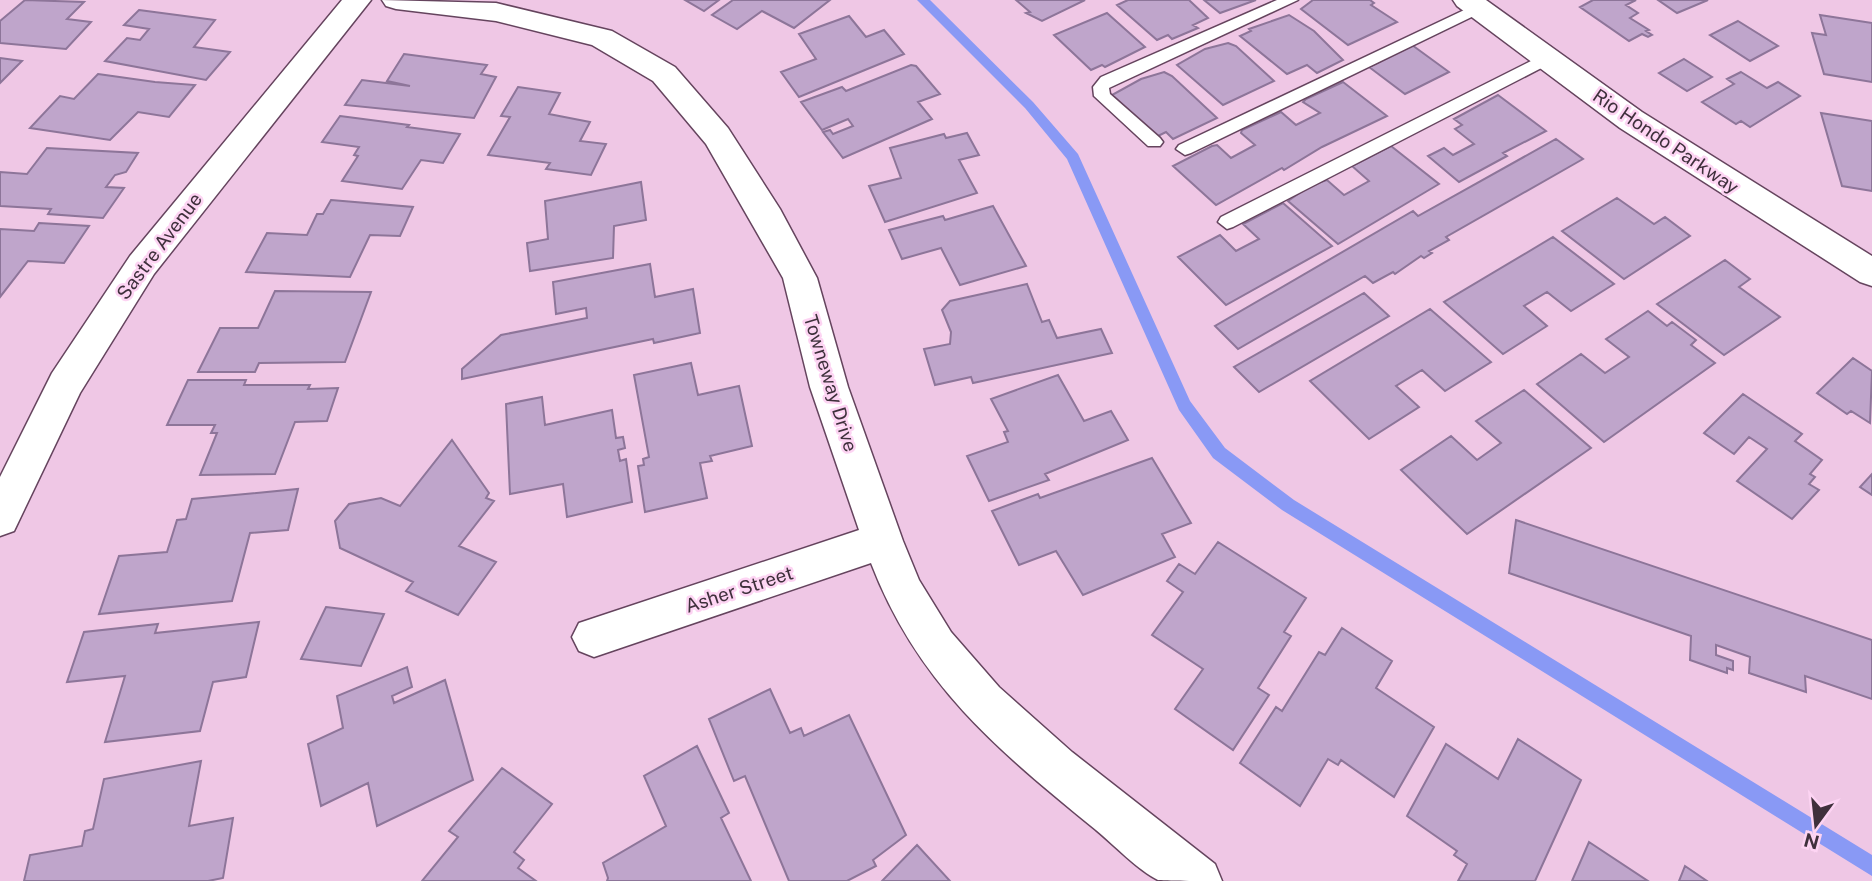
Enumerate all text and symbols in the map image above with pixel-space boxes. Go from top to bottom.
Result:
street label: Rio Hondo Parkway [1589,84,1743,198]
street label: Sastre Avenue [112,188,206,304]
street label: Towneway Drive [800,312,862,454]
street label: Asher Street [682,561,796,617]
north arrow [1781,790,1851,860]
text: N [1802,829,1822,854]

